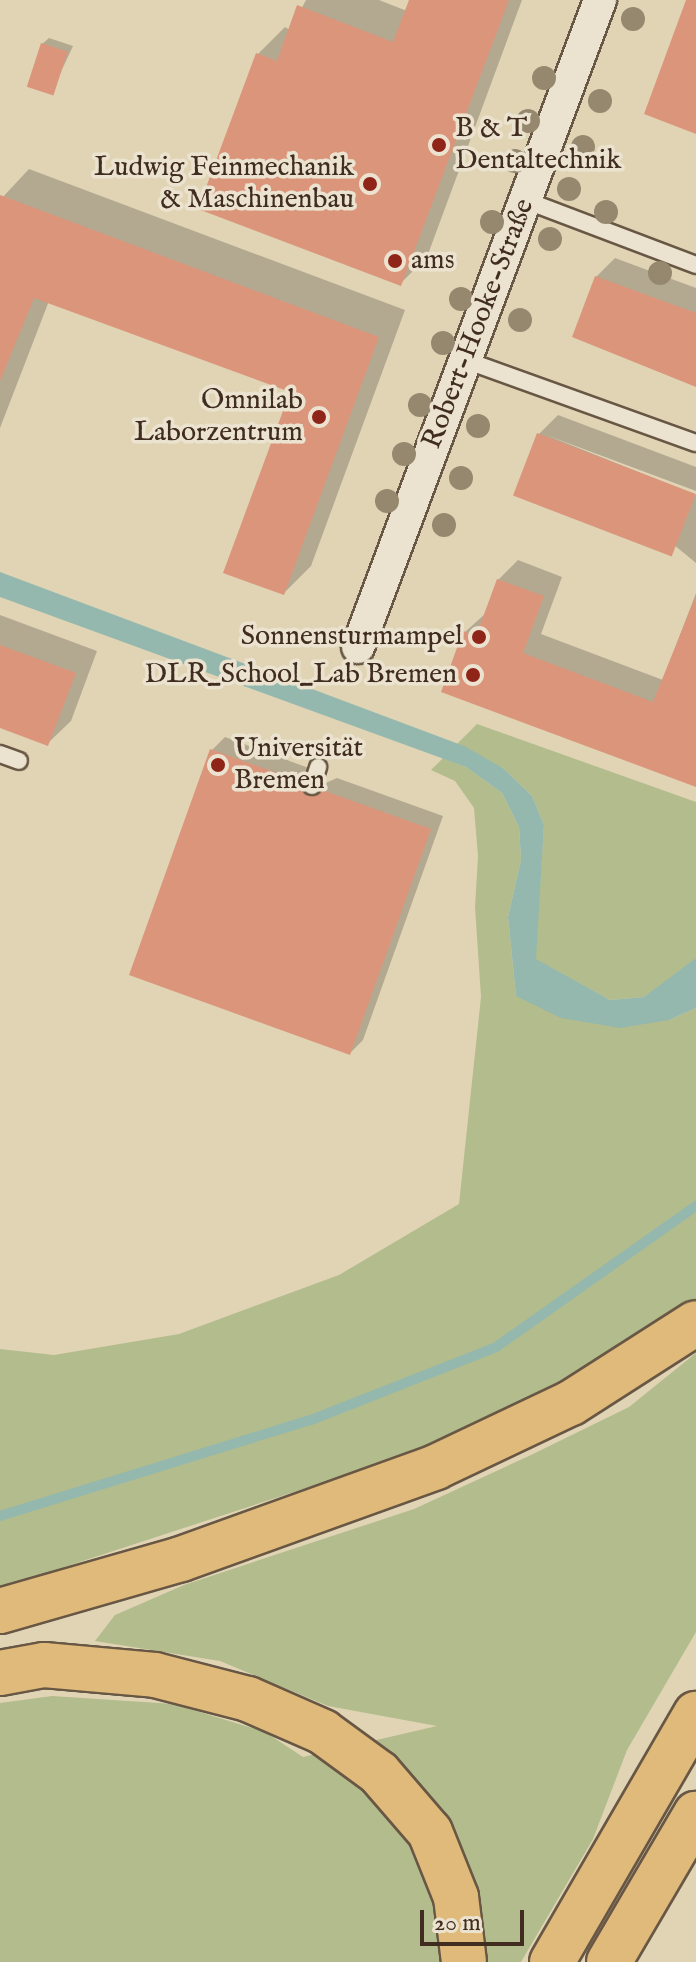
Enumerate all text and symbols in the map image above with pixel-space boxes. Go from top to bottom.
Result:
place label: B & T Dentaltechnik [455,112,621,178]
marker: B & T Dentaltechnik [430,136,448,154]
place label: Ludwig Feinmechanik & Maschinenbau [94,151,354,217]
marker: Ludwig Feinmechanik & Maschinenbau [361,175,379,193]
street label: Robert-Hooke-Straße [416,194,542,454]
place label: ams [411,244,455,278]
marker: ams [386,252,404,270]
place label: Omnilab Laborzentrum [134,384,303,450]
marker: Omnilab Laborzentrum [310,408,328,426]
place label: Sonnensturmampel [241,620,463,654]
marker: Sonnensturmampel [470,628,488,646]
place label: DLR_School_Lab Bremen [144,658,457,692]
marker: DLR_School_Lab Bremen [464,666,482,684]
place label: Universität Bremen [234,732,363,798]
marker: Universität Bremen [209,756,227,774]
scale bar [424,1894,528,1944]
text: 20 m [434,1908,481,1939]

